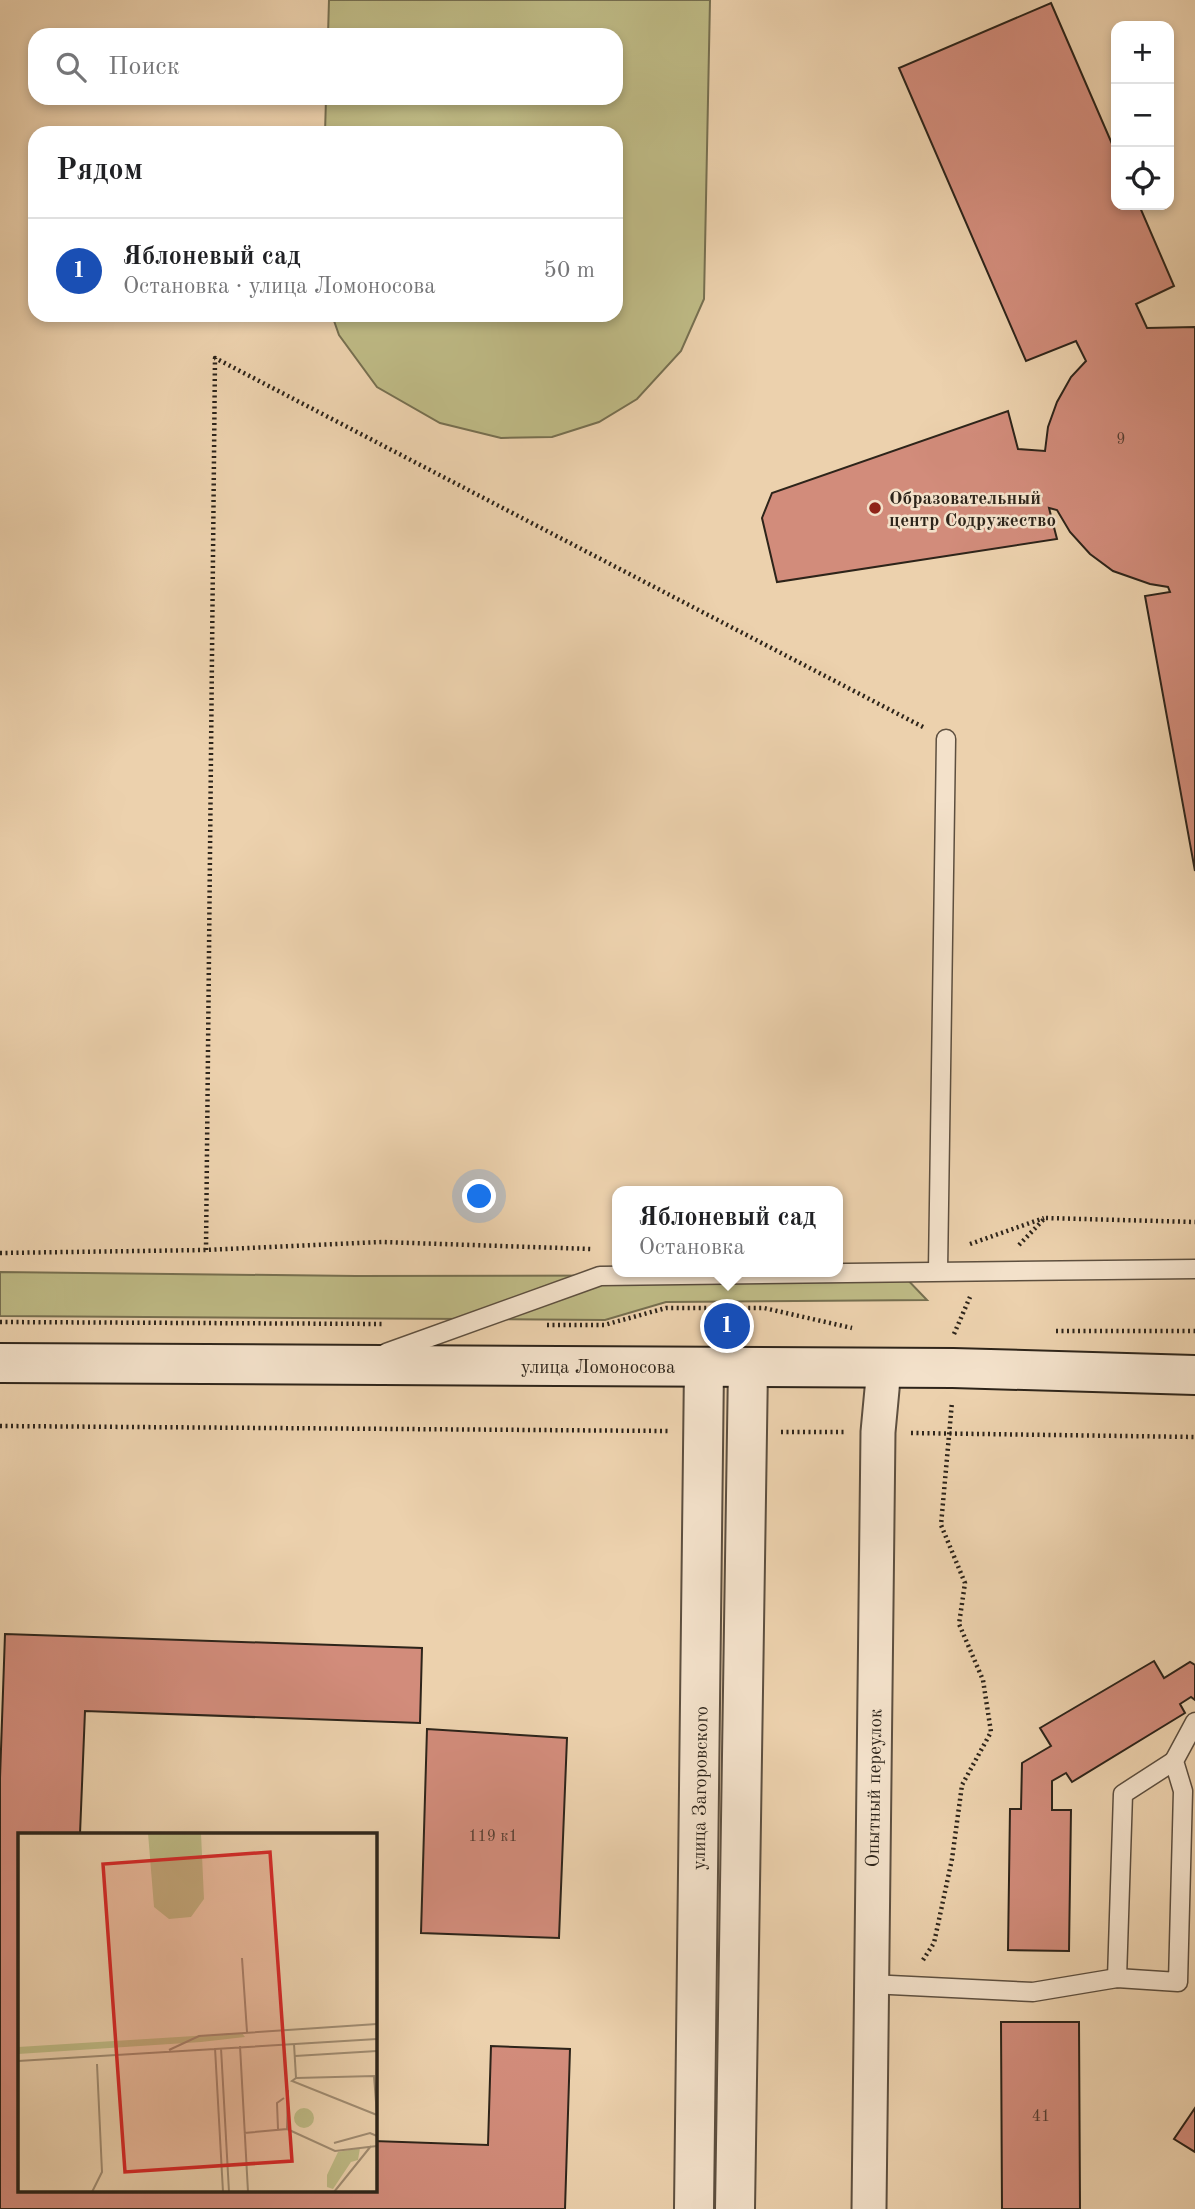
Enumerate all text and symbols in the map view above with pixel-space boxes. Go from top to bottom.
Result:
map controls [1111,21,1174,210]
button: + [1111,21,1174,84]
search box [28,28,623,105]
icon: search [52,48,90,86]
text: Поиск [108,54,180,80]
button: − [1111,84,1174,147]
button: locate [1111,147,1174,210]
text: Рядом [56,156,143,186]
text: Яблоневый сад [123,244,301,270]
text: 1 [72,259,86,282]
text: 50 m [544,259,595,282]
text: Остановка · улица Ломоносова [123,275,436,298]
house number: 9 [1116,432,1126,448]
place label: Образовательный центр Содружество [889,490,1056,531]
marker: Образовательный центр Содружество [867,500,883,516]
your location [462,1179,496,1213]
popup [612,1186,843,1277]
text: Яблоневый сад [639,1205,816,1231]
text: Остановка [639,1236,745,1259]
pin: 1 [704,1300,750,1352]
street label: улица Ломоносова [521,1359,676,1378]
street label: улица Загоровского [691,1706,712,1870]
street label: Опытный переулок [865,1708,886,1868]
house number: 119 к1 [468,1829,518,1845]
inset map [18,1833,376,2192]
house number: 41 [1032,2109,1050,2125]

